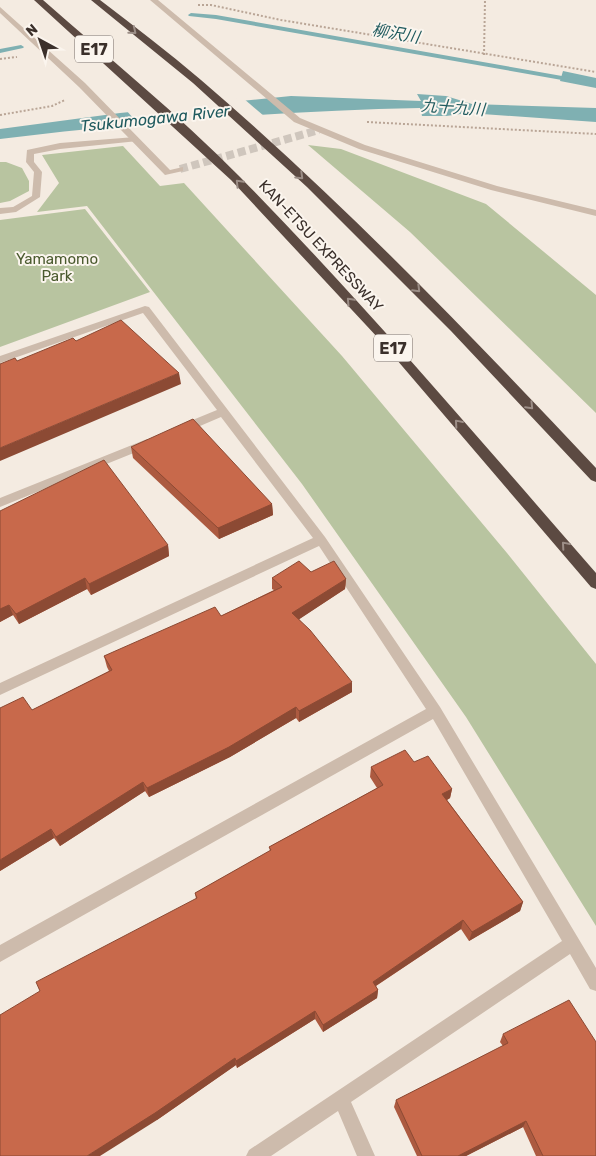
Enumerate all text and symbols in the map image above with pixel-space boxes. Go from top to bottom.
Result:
north arrow [15,15,65,65]
water label: 柳沢川 [371,20,423,47]
text: N [23,21,41,40]
one-way arrow [128,25,137,34]
road number: E17 [75,36,113,62]
water label: 九十九川 [420,96,488,119]
water label: Tsukumogawa River [80,101,231,136]
one-way arrow [295,170,304,179]
street label: KAN-ETSU EXPRESSWAY [255,176,387,316]
one-way arrow [236,179,245,188]
park label: Yamamomo Park [16,250,98,285]
one-way arrow [411,283,420,292]
one-way arrow [347,298,356,307]
road number: E17 [374,334,412,362]
one-way arrow [524,400,533,409]
one-way arrow [455,419,464,428]
one-way arrow [561,542,570,551]

